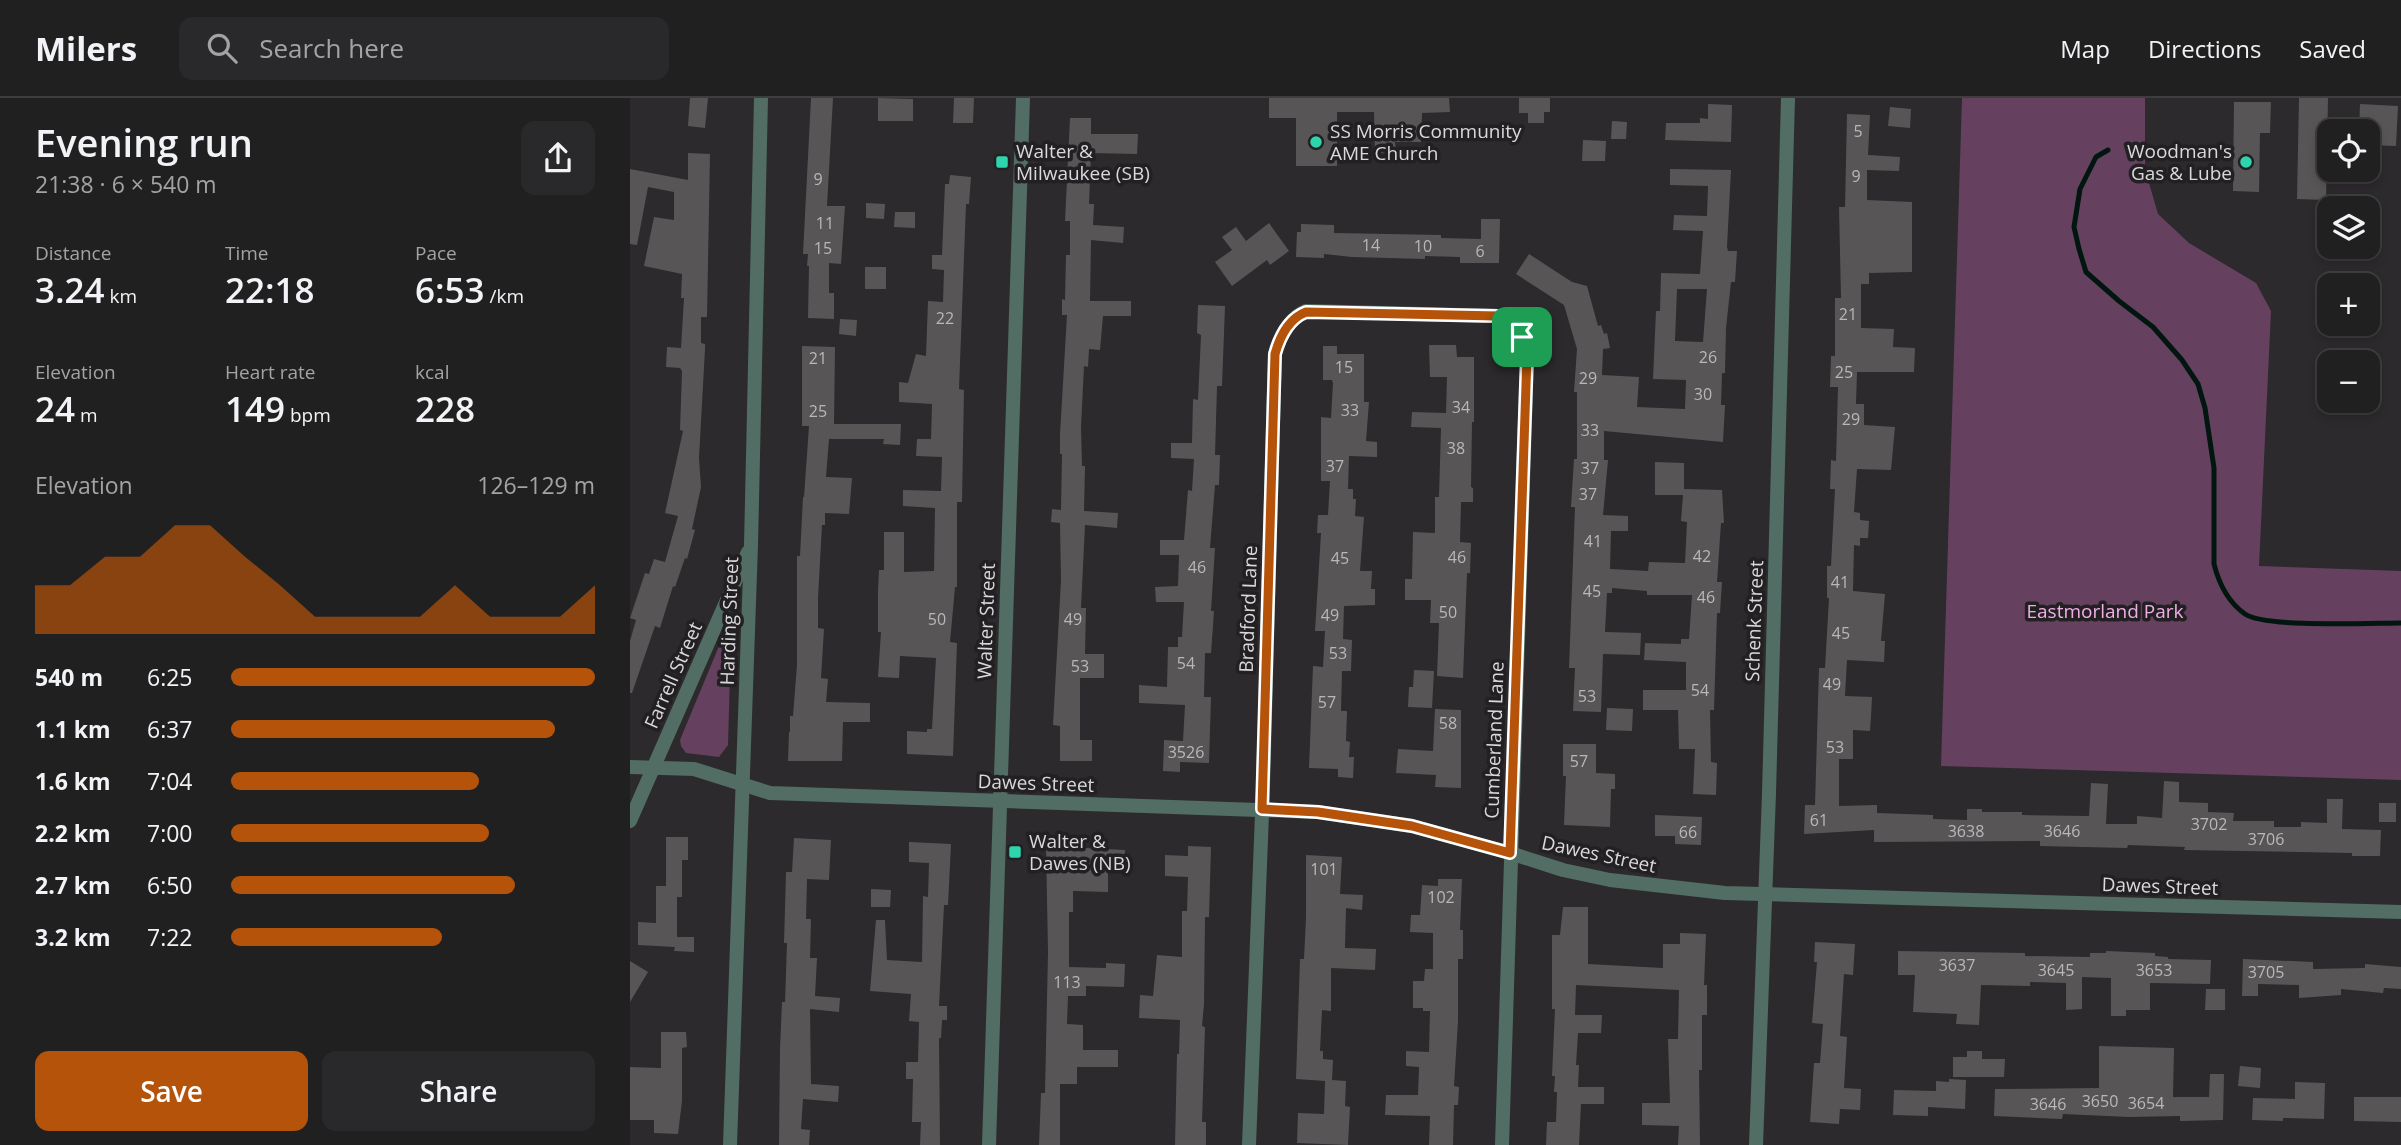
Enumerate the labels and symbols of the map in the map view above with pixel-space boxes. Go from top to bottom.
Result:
place label: SS Morris Community AME Church [1330,118,1522,166]
house number: 5 [1853,120,1863,142]
marker: SS Morris Community AME Church [1308,134,1324,150]
place label: Walter & Milwaukee (SB) [1016,138,1150,186]
place label: Woodman's Gas & Lube [2127,138,2232,186]
marker: Walter & Milwaukee (SB) [994,154,1010,170]
marker: Woodman's Gas & Lube [2238,154,2254,170]
house number: 9 [1851,165,1861,187]
house number: 9 [813,168,823,190]
house number: 11 [816,212,834,234]
house number: 14 [1362,234,1380,256]
house number: 10 [1414,235,1432,257]
house number: 15 [814,237,832,259]
house number: 6 [1475,240,1485,262]
house number: 21 [1839,303,1857,325]
house number: 22 [936,307,954,329]
pin [1492,307,1552,367]
house number: 26 [1699,346,1717,368]
house number: 21 [809,347,827,369]
house number: 15 [1335,356,1353,378]
house number: 25 [1835,361,1853,383]
house number: 29 [1579,367,1597,389]
house number: 30 [1694,383,1712,405]
house number: 34 [1452,396,1470,418]
house number: 33 [1341,399,1359,421]
house number: 25 [809,400,827,422]
house number: 29 [1842,408,1860,430]
house number: 33 [1581,419,1599,441]
house number: 38 [1447,437,1465,459]
house number: 37 [1326,455,1344,477]
house number: 37 [1581,457,1599,479]
house number: 37 [1579,483,1597,505]
house number: 41 [1584,530,1602,552]
street label: Bradford Lane [1233,545,1263,673]
house number: 42 [1693,545,1711,567]
house number: 46 [1448,546,1466,568]
house number: 45 [1331,547,1349,569]
street label: Harding Street [714,556,744,686]
house number: 46 [1188,556,1206,578]
street label: Schenk Street [1739,560,1769,682]
street label: Walter Street [971,562,1001,679]
house number: 41 [1831,571,1849,593]
house number: 45 [1583,580,1601,602]
house number: 46 [1697,586,1715,608]
park label: Eastmorland Park [2026,598,2184,624]
house number: 50 [1439,601,1457,623]
house number: 49 [1321,604,1339,626]
house number: 50 [928,608,946,630]
house number: 49 [1064,608,1082,630]
street label: Farrell Street [638,617,708,732]
house number: 45 [1832,622,1850,644]
house number: 53 [1329,642,1347,664]
house number: 54 [1177,652,1195,674]
house number: 53 [1071,655,1089,677]
street label: Cumberland Lane [1478,661,1510,819]
house number: 49 [1823,673,1841,695]
house number: 54 [1691,679,1709,701]
house number: 53 [1578,685,1596,707]
house number: 57 [1318,691,1336,713]
house number: 58 [1439,712,1457,734]
house number: 53 [1826,736,1844,758]
house number: 3526 [1168,741,1204,763]
house number: 57 [1570,750,1588,772]
street label: Dawes Street [977,768,1095,798]
house number: 61 [1810,809,1828,831]
house number: 3702 [2191,813,2227,835]
house number: 3638 [1948,820,1984,842]
house number: 3646 [2044,820,2080,842]
house number: 66 [1679,821,1697,843]
place label: Walter & Dawes (NB) [1029,828,1131,876]
house number: 3706 [2248,828,2284,850]
street label: Dawes Street [1539,829,1659,879]
marker: Walter & Dawes (NB) [1007,844,1023,860]
house number: 101 [1310,858,1338,880]
street label: Dawes Street [2101,871,2219,901]
house number: 102 [1427,886,1455,908]
house number: 3637 [1939,954,1975,976]
house number: 3645 [2038,959,2074,981]
house number: 3653 [2136,959,2172,981]
house number: 3705 [2248,961,2284,983]
house number: 113 [1053,971,1081,993]
house number: 3650 [2082,1090,2118,1112]
house number: 3654 [2128,1092,2164,1114]
house number: 3646 [2030,1093,2066,1115]

